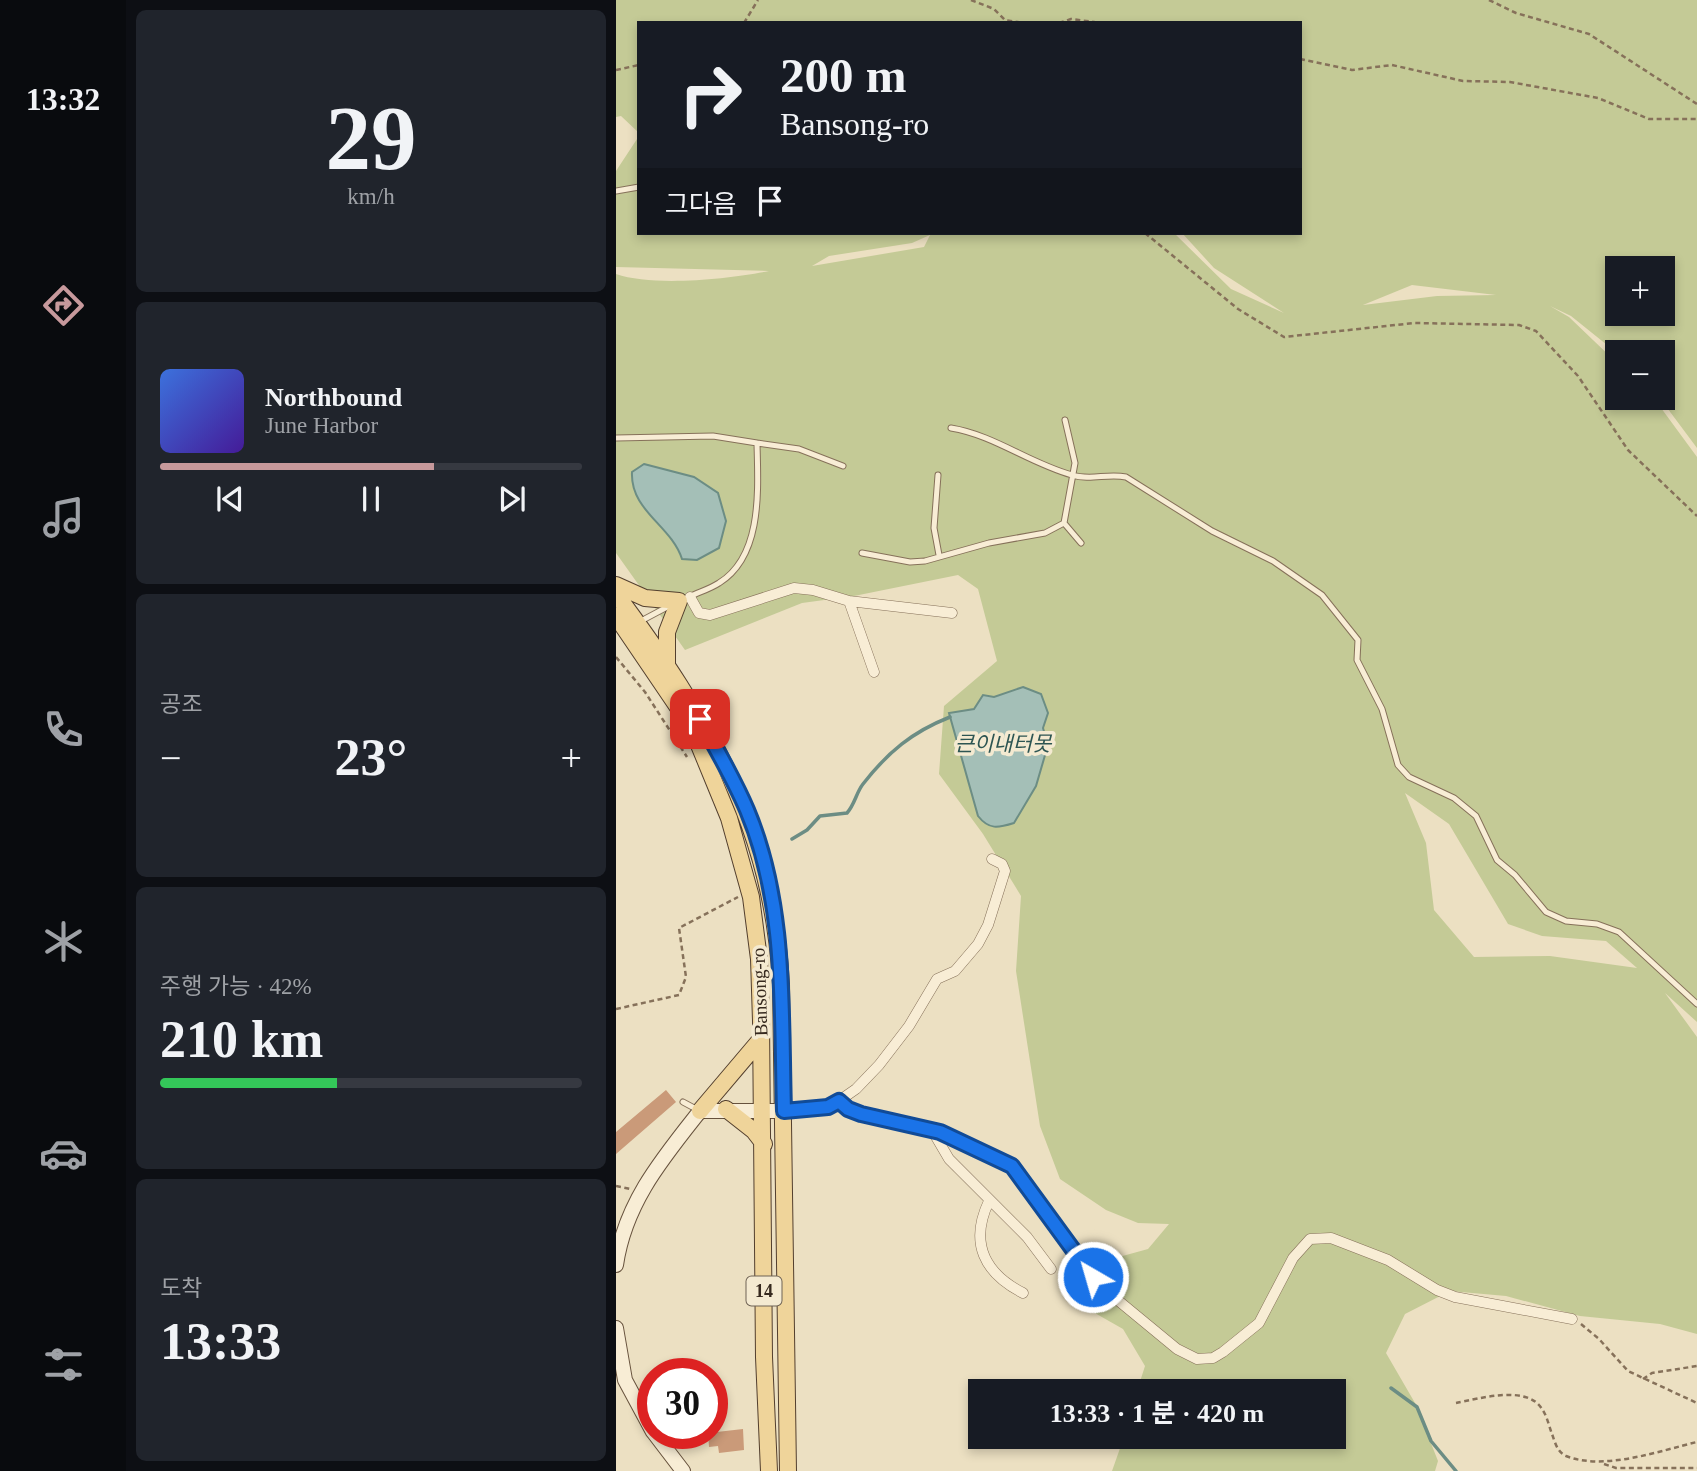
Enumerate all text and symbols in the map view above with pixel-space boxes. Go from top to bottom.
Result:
text: 200 m [780,48,907,103]
icon: right [665,49,756,140]
text: 13:32 [26,81,100,117]
text: 29 [326,88,417,189]
text: Bansong-ro [780,106,929,142]
icon: arrive [751,182,789,220]
text: km/h [347,184,395,209]
text: 그다음 [665,190,737,219]
map controls [1605,256,1675,410]
button: + [1605,256,1675,326]
icon: directions [39,281,88,330]
button: − [1605,340,1675,410]
text: Northbound [265,383,402,412]
text: June Harbor [265,413,378,438]
icon: previous [211,480,249,518]
icon: pause [352,480,390,518]
icon: next [493,480,531,518]
icon: music [39,493,88,542]
pin [670,689,730,749]
text: 공조 [160,692,202,717]
icon: arrive [681,700,719,738]
icon: phone [39,705,88,754]
text: 23° [335,729,407,786]
water label: 큰이내터못 [955,732,1053,756]
text: − [160,737,181,779]
text: + [561,737,582,779]
icon: climate [39,917,88,966]
street label: Bansong-ro [747,947,772,1037]
text: 주행 가능 · 42% [160,974,312,999]
text: 210 km [160,1011,323,1068]
icon: car [39,1129,88,1178]
position arrow [1056,1240,1130,1314]
text: 도착 [160,1276,202,1301]
road number: 14 [746,1276,782,1306]
text: 13:33 [160,1313,281,1370]
icon: filters [39,1340,88,1389]
speed limit sign: 30 [637,1358,728,1449]
text: 13:33 · 1 분 · 420 m [1050,1399,1264,1428]

